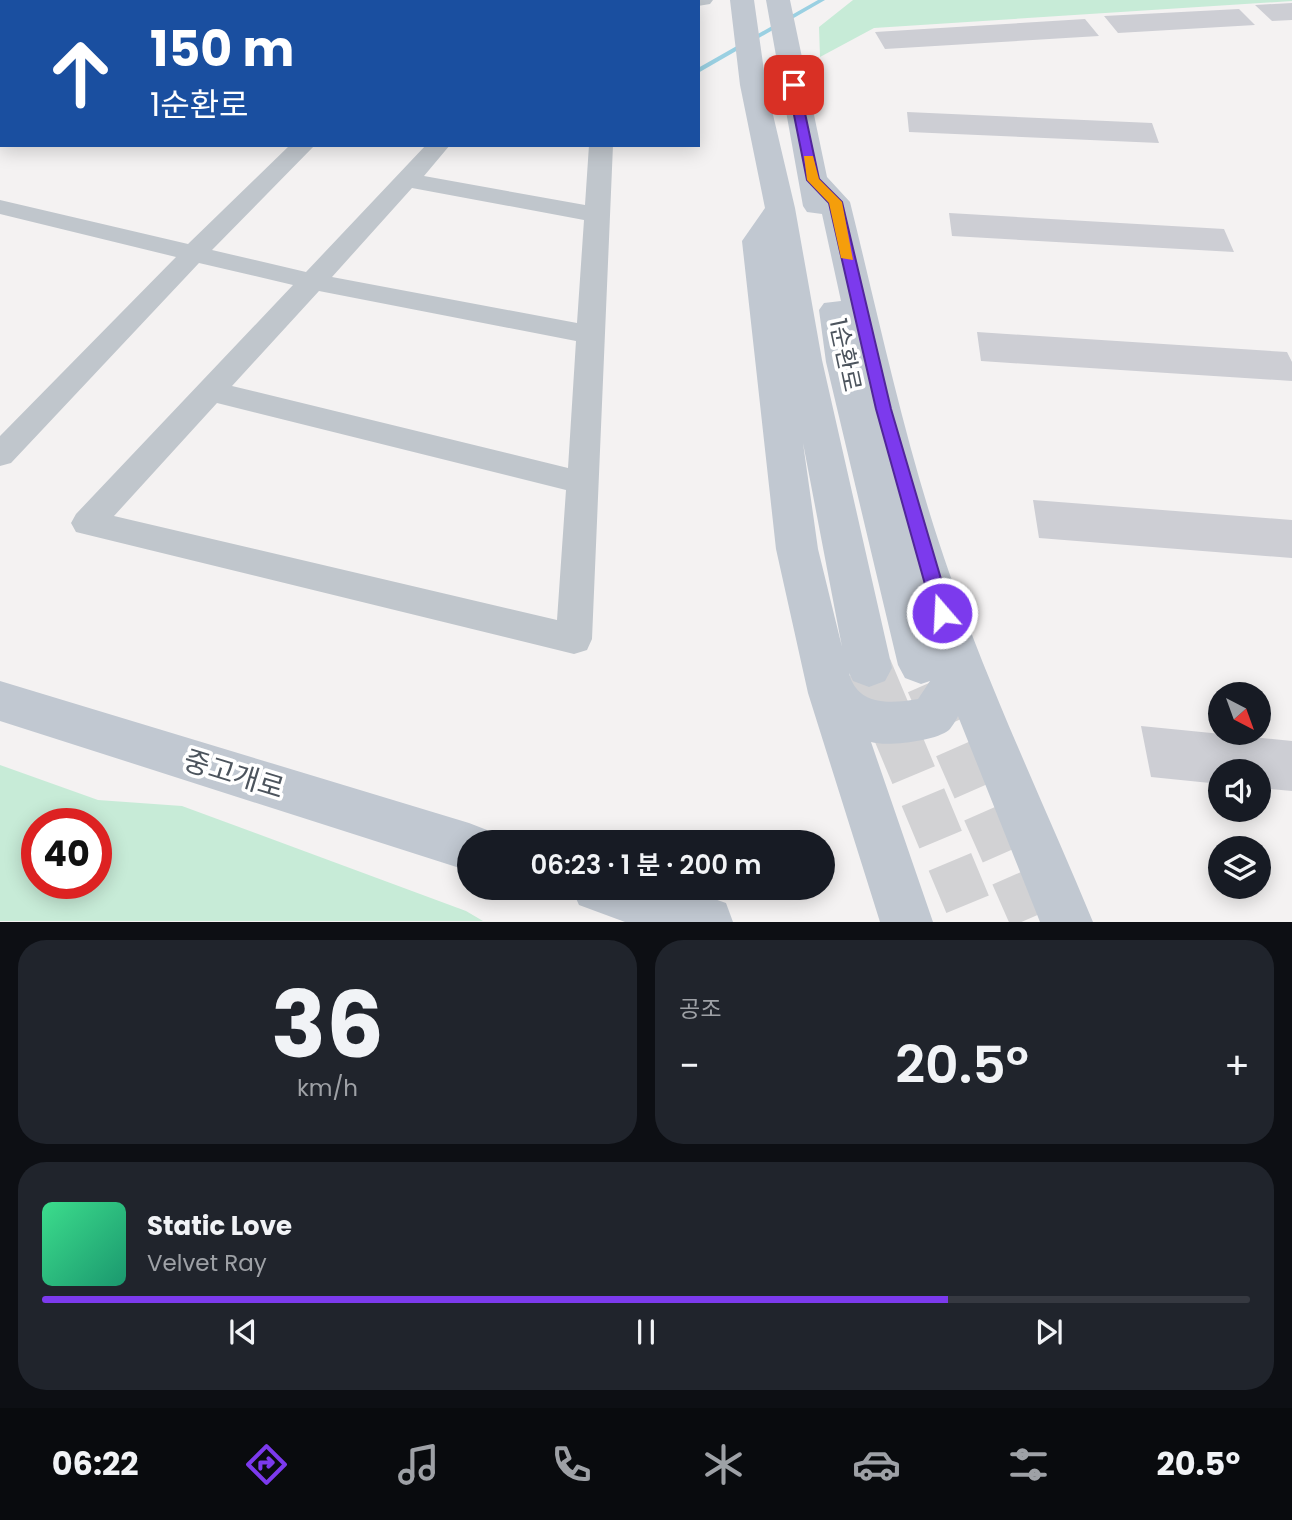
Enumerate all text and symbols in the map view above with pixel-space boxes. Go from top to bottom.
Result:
text: 150 m [150,15,295,83]
icon: ahead [35,28,126,119]
pin [764,55,824,115]
icon: arrive [775,66,813,104]
text: 1순환로 [150,82,249,127]
street label: 1순환로 [822,315,869,394]
position arrow [905,576,979,650]
north arrow [1208,682,1270,746]
map controls [1208,682,1271,899]
street label: 중고개로 [179,741,289,808]
button: sound [1208,759,1271,822]
speed limit sign: 40 [21,808,112,899]
button: layers [1208,836,1271,899]
text: 06:23 · 1 분 · 200 m [530,847,762,883]
text: 36 [271,961,384,1089]
text: 공조 [679,993,721,1025]
text: 20.5° [895,1028,1029,1101]
text: − [679,1039,700,1092]
text: + [1224,1039,1250,1092]
text: km/h [297,1072,358,1104]
text: Static Love [147,1208,292,1244]
text: Velvet Ray [147,1247,267,1279]
icon: previous [224,1313,262,1351]
icon: pause [627,1313,665,1351]
icon: next [1030,1313,1068,1351]
icon: directions [242,1440,291,1489]
icon: music [394,1440,443,1489]
icon: phone [547,1440,596,1489]
icon: climate [699,1440,748,1489]
icon: car [852,1440,901,1489]
icon: filters [1004,1440,1053,1489]
text: 06:22 [52,1441,139,1486]
text: 20.5° [1156,1441,1240,1486]

